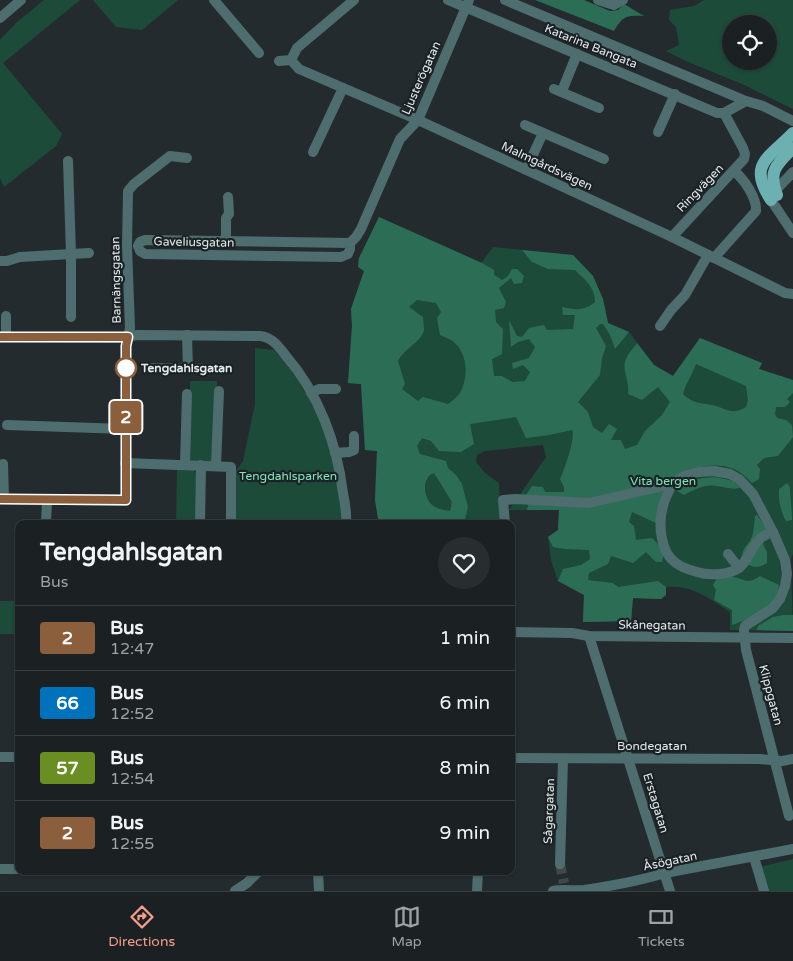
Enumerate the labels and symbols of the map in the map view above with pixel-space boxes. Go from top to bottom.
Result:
street label: Katarina Bangata [543,21,639,71]
street label: Ljusterögatan [399,39,443,117]
street label: Malmgårdsvägen [499,139,595,193]
street label: Ringvägen [674,161,726,215]
street label: Gaveliusgatan [154,234,234,250]
street label: Barnängsgatan [108,236,124,324]
marker: Tengdahlsgatan [115,357,137,379]
place label: Tengdahlsgatan [140,361,232,376]
line badge: 2 [110,401,142,433]
park label: Tengdahlsparken [239,469,337,483]
park label: Vita bergen [630,474,696,488]
street label: Skånegatan [618,617,686,633]
street label: Klippgatan [756,663,786,727]
street label: Bondegatan [617,739,687,753]
street label: Erstagatan [640,771,672,835]
street label: Sågargatan [541,778,557,844]
street label: Åsögatan [642,848,698,874]

